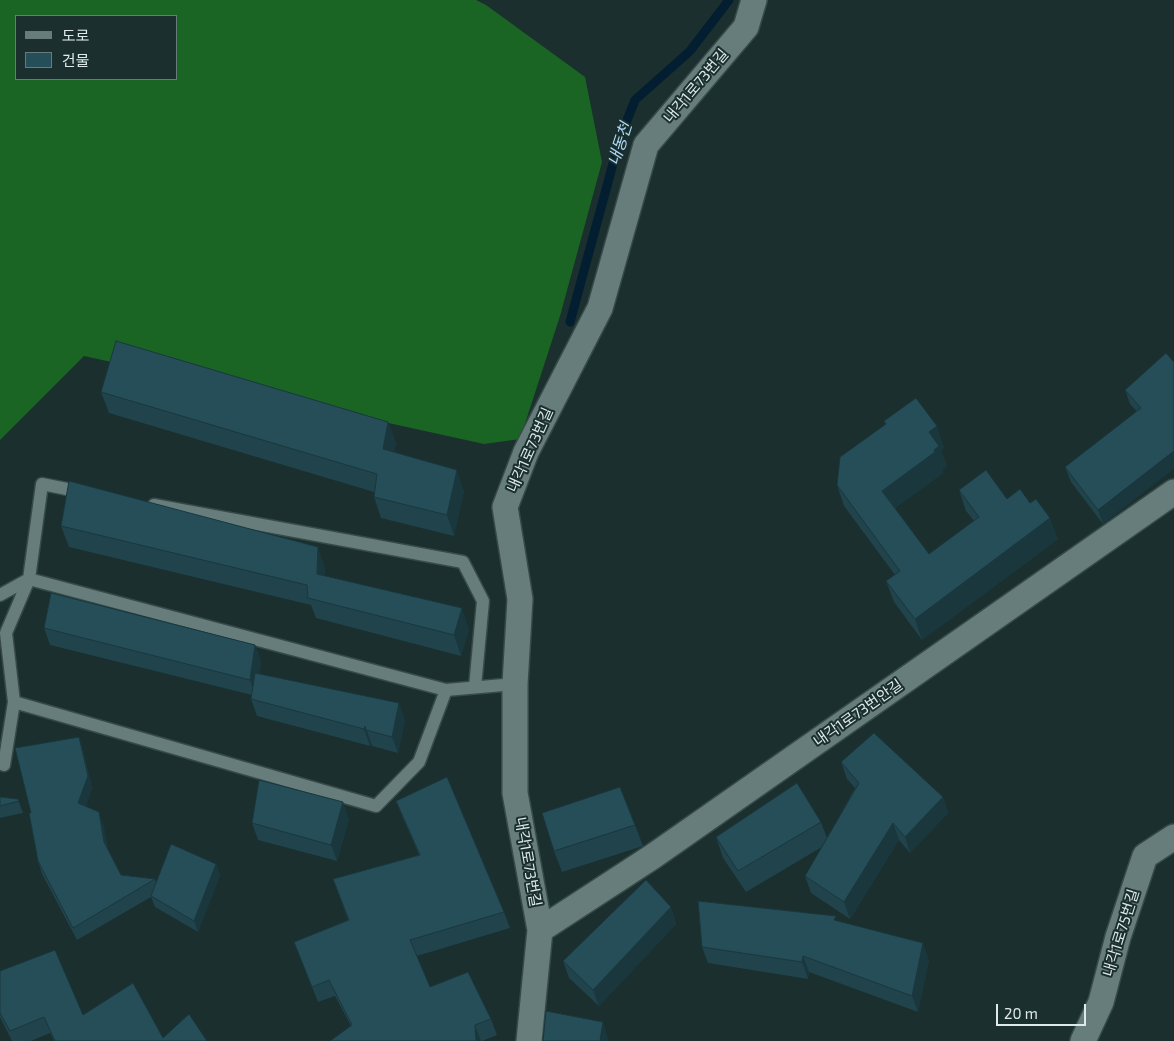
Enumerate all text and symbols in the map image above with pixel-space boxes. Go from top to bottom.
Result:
legend [15,15,178,80]
text: 도로 [62,26,90,44]
street label: 내각1로73번길 [660,45,732,127]
text: 건물 [62,51,90,69]
water label: 내동천 [604,120,636,168]
street label: 내각1로73번길 [503,405,557,495]
street label: 내각1로73번안길 [810,676,906,750]
street label: 내각1로73번길 [511,816,545,908]
street label: 내각1로75번길 [1099,887,1143,979]
scale bar [999,994,1089,1026]
text: 20 m [1004,1004,1038,1022]

